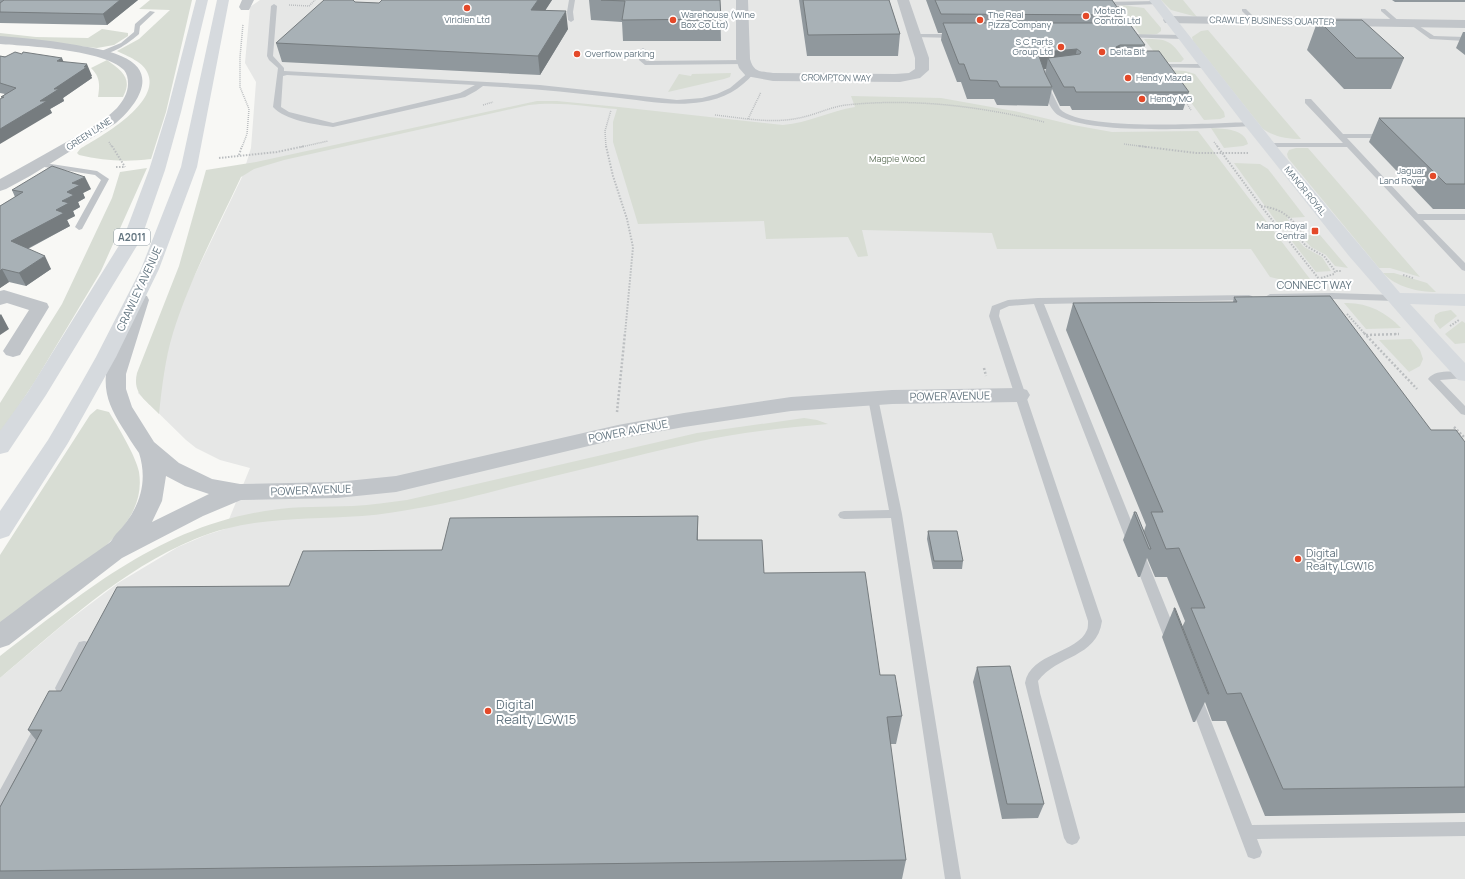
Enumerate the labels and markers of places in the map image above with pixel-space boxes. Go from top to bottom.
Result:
marker: Viridien Ltd [462,3,472,13]
place label: Motech Control Ltd [1094,4,1140,27]
place label: Warehouse (Wine Box Co Ltd) [681,8,755,31]
place label: The Real Pizza Company [988,8,1051,31]
marker: Motech Control Ltd [1081,11,1091,21]
place label: Viridien Ltd [444,13,490,26]
marker: Warehouse (Wine Box Co Ltd) [668,15,678,25]
marker: The Real Pizza Company [975,15,985,25]
place label: S C Parts Group Ltd [1013,35,1053,58]
marker: S C Parts Group Ltd [1056,42,1066,52]
place label: Delta Bit [1110,45,1145,58]
place label: Overflow parking [585,47,655,60]
marker: Delta Bit [1097,47,1107,57]
marker: Overflow parking [572,49,582,59]
place label: Hendy Mazda [1136,71,1192,84]
marker: Hendy Mazda [1123,73,1133,83]
place label: Hendy MG [1150,92,1193,105]
marker: Hendy MG [1137,94,1147,104]
place label: Jaguar Land Rover [1379,164,1426,187]
marker: Jaguar Land Rover [1428,171,1438,181]
place label: Manor Royal Central [1256,219,1307,242]
marker: Manor Royal Central [1310,226,1320,236]
place label: Digital Realty LGW16 [1306,545,1375,573]
marker: Digital Realty LGW16 [1293,554,1303,564]
place label: Digital Realty LGW15 [496,695,576,728]
marker: Digital Realty LGW15 [483,706,493,716]

